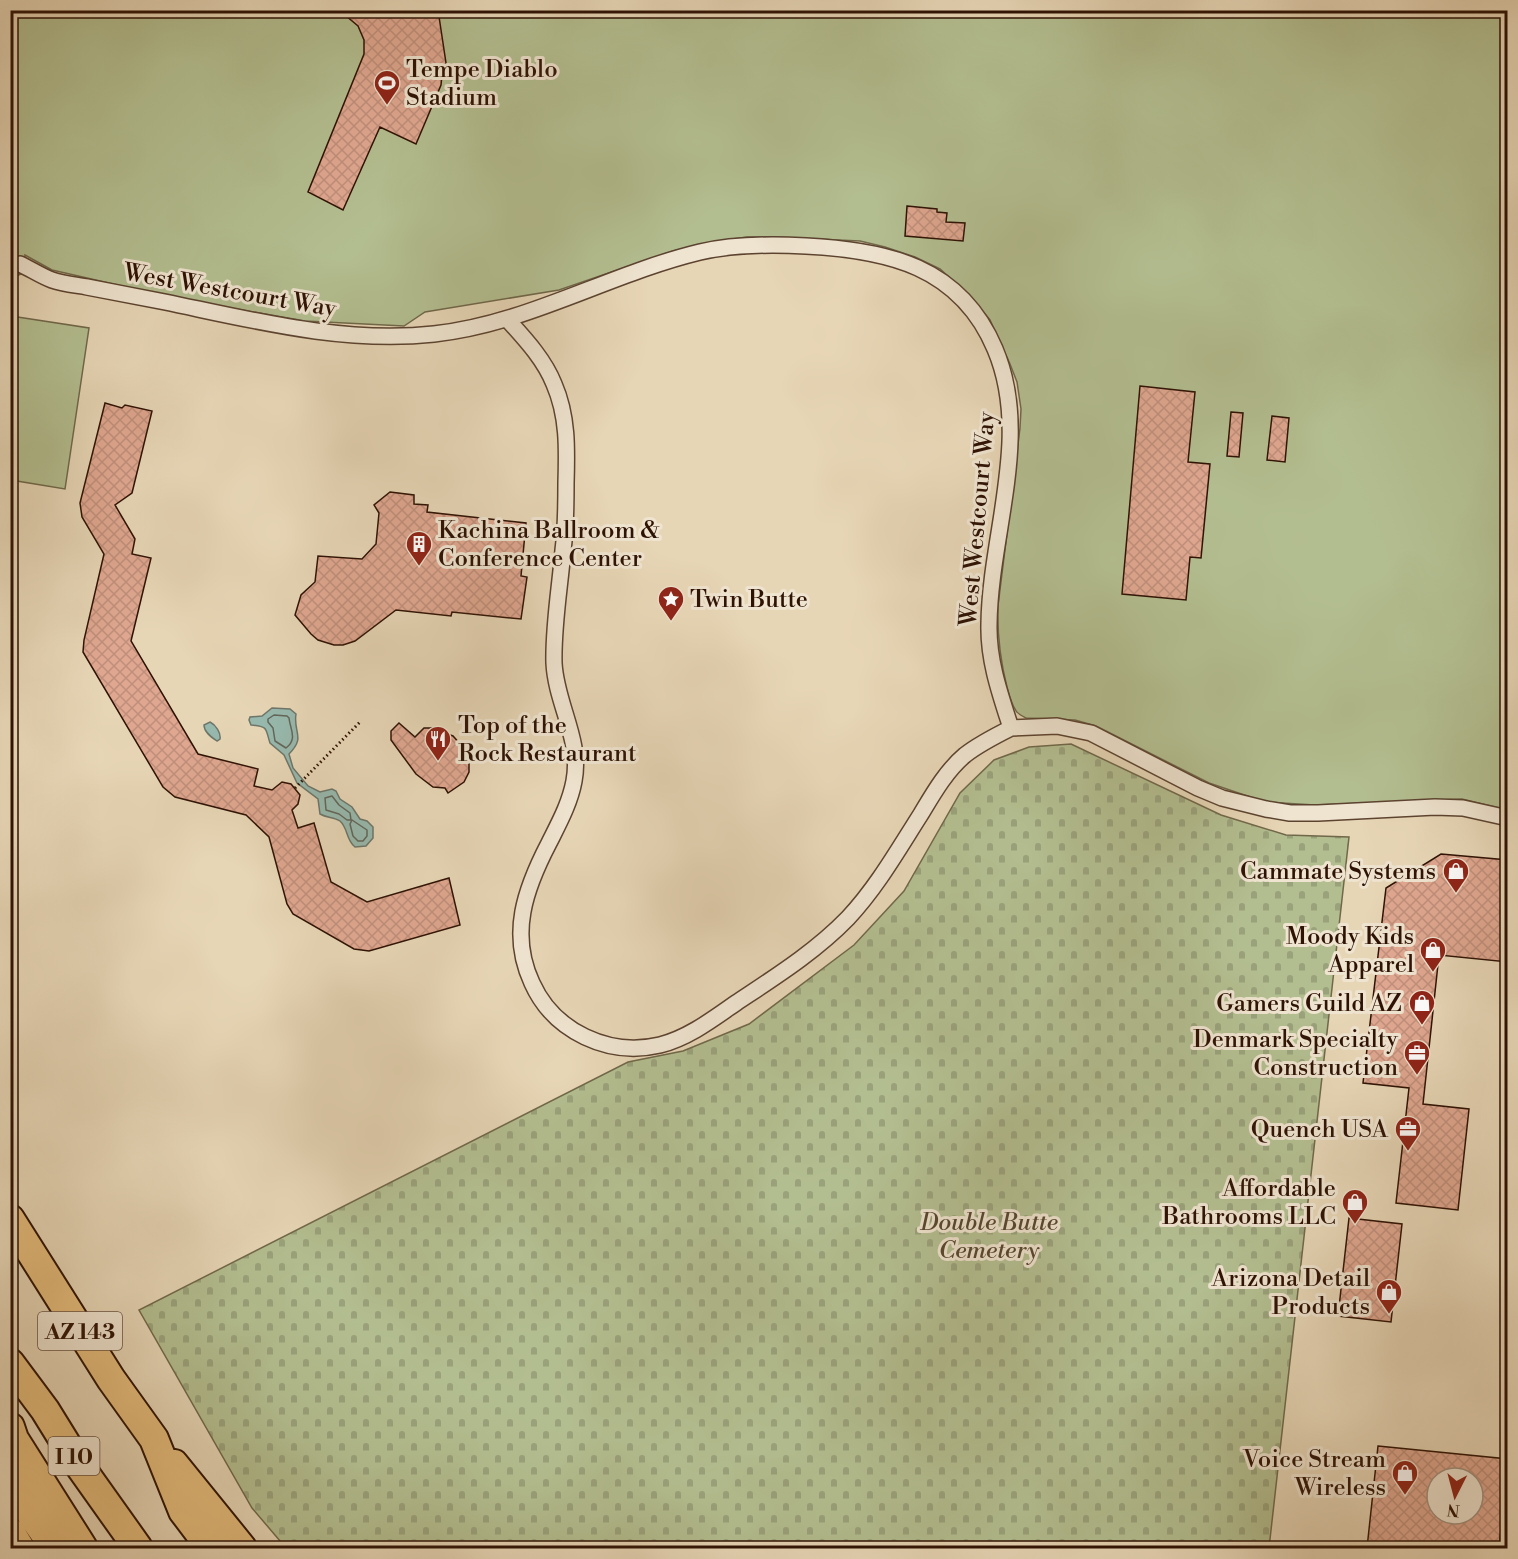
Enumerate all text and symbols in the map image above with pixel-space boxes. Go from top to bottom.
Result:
place label: Tempe Diablo Stadium [406,55,558,113]
sports icon: Tempe Diablo Stadium [372,68,402,106]
street label: West Westcourt Way [120,257,339,325]
street label: West Westcourt Way [954,410,1002,629]
place label: Kachina Ballroom & Conference Center [438,516,660,574]
building icon: Kachina Ballroom & Conference Center [404,529,434,567]
place icon: Twin Butte [656,584,686,622]
place label: Twin Butte [690,585,808,615]
place label: Top of the Rock Restaurant [458,711,637,769]
restaurant icon: Top of the Rock Restaurant [423,724,453,762]
shop icon: Cammate Systems [1441,856,1471,894]
place label: Cammate Systems [1240,857,1436,887]
place label: Moody Kids Apparel [1286,922,1414,980]
shop icon: Moody Kids Apparel [1418,935,1448,973]
shop icon: Gamers Guild AZ [1407,988,1437,1026]
place label: Gamers Guild AZ [1216,989,1402,1019]
place label: Denmark Specialty Construction [1193,1025,1398,1083]
office icon: Denmark Specialty Construction [1402,1038,1432,1076]
office icon: Quench USA [1393,1114,1423,1152]
place label: Quench USA [1251,1115,1389,1145]
place label: Affordable Bathrooms LLC [1161,1174,1336,1232]
shop icon: Affordable Bathrooms LLC [1340,1187,1370,1225]
park label: Double Butte Cemetery [919,1208,1058,1266]
place label: Arizona Detail Products [1211,1264,1370,1322]
shop icon: Arizona Detail Products [1374,1277,1404,1315]
road number: AZ 143 [38,1312,122,1350]
road number: I 10 [48,1437,100,1475]
place label: Voice Stream Wireless [1242,1445,1386,1503]
shop icon: Voice Stream Wireless [1390,1458,1420,1496]
north arrow [1425,1466,1485,1526]
text: N [1446,1499,1461,1521]

